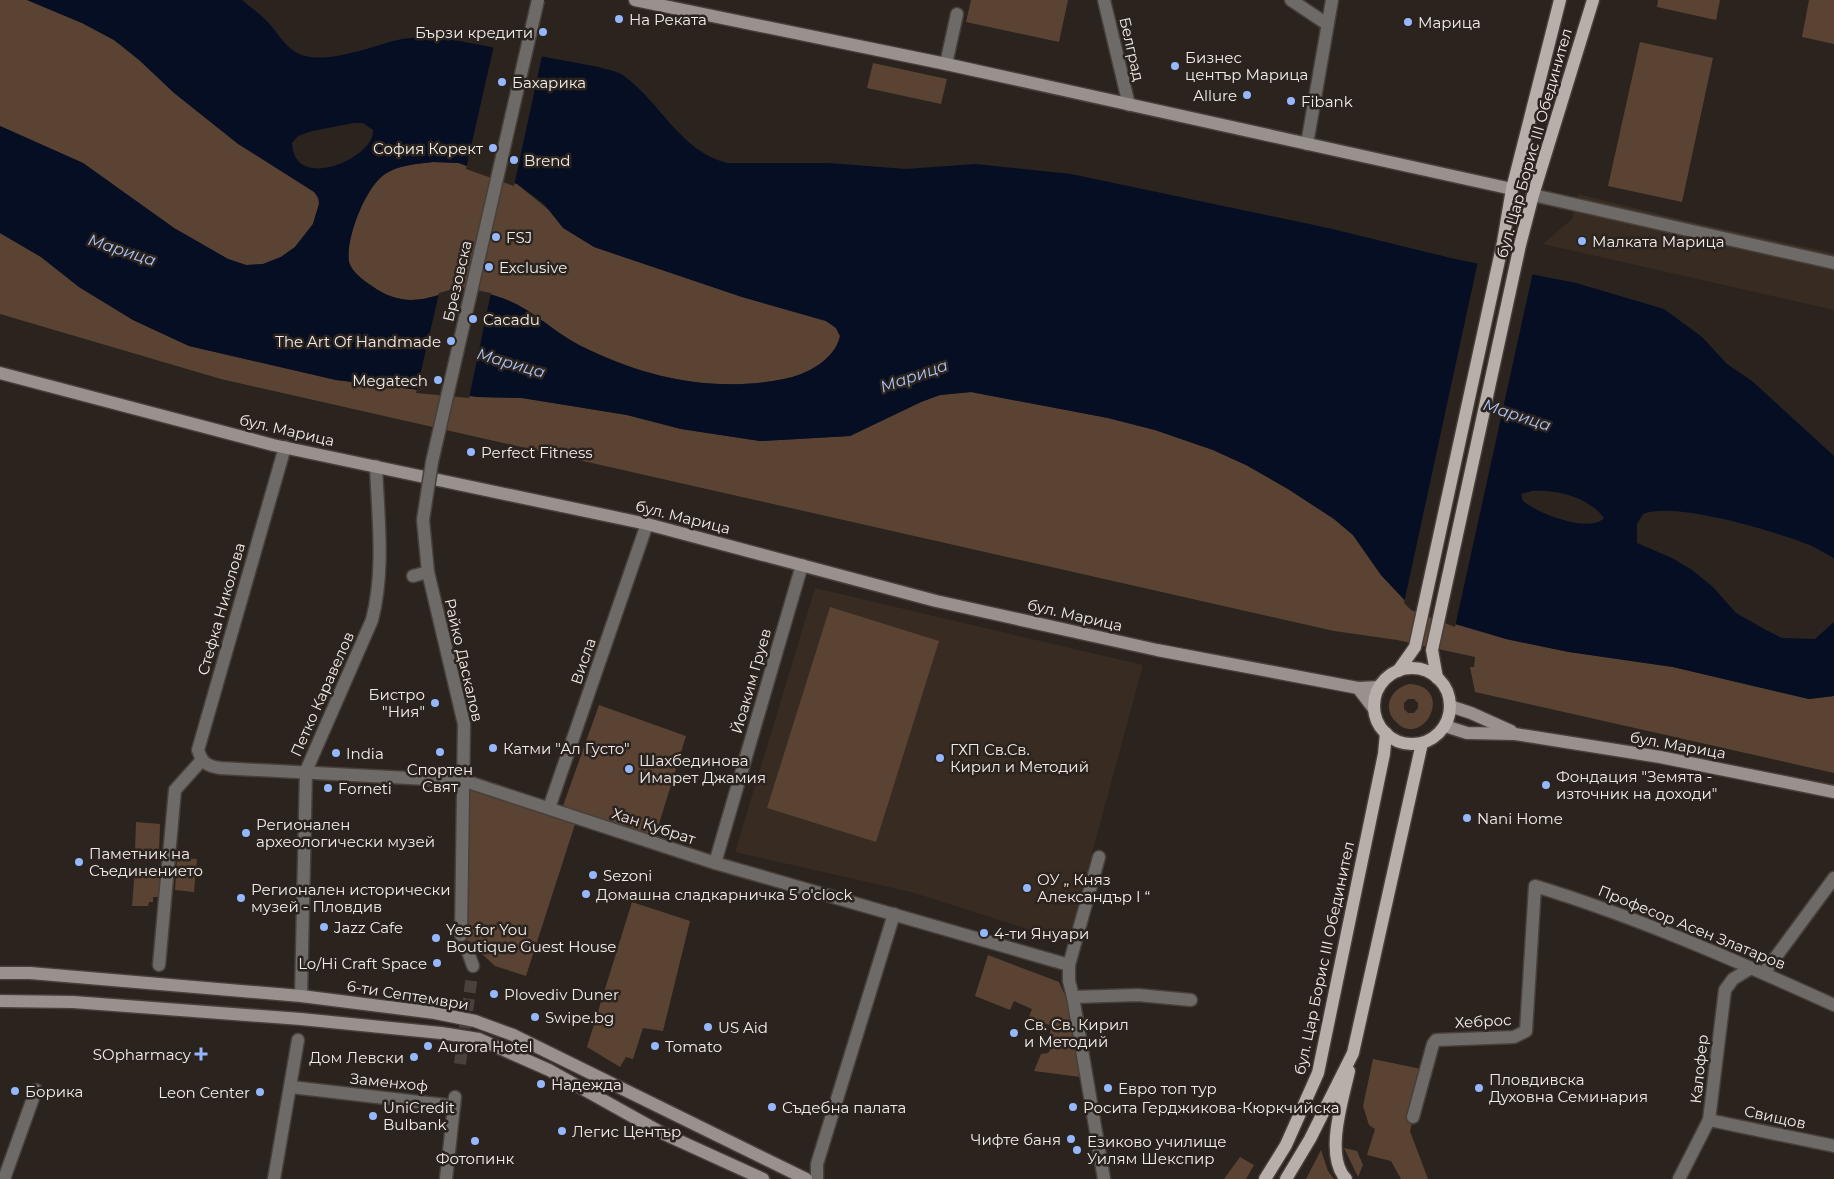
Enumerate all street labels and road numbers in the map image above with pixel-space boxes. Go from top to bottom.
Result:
street label: Белград [1115,15,1149,83]
street label: бул. Цар Борис III Обединител [1492,26,1576,260]
street label: Брезовска [438,238,476,324]
street label: бул. Марица [238,410,336,450]
street label: бул. Марица [634,496,732,538]
street label: Стефка Николова [193,541,249,677]
street label: бул. Марица [1026,595,1124,635]
street label: Райко Даскалов [441,596,487,724]
street label: Йоаким Груев [727,626,775,736]
street label: Петко Каравелов [286,629,358,759]
street label: Висла [566,635,600,687]
street label: бул. Марица [1629,727,1727,763]
street label: Хан Кубрат [610,804,699,849]
street label: бул. Цар Борис III Обединител [1290,840,1358,1076]
street label: Професор Асен Златаров [1596,881,1788,973]
street label: 6-ти Септември [346,976,470,1014]
street label: Хеброс [1454,1010,1512,1032]
street label: Калофер [1686,1034,1712,1104]
street label: Заменхоф [349,1068,429,1096]
street label: Свищов [1742,1101,1808,1133]

